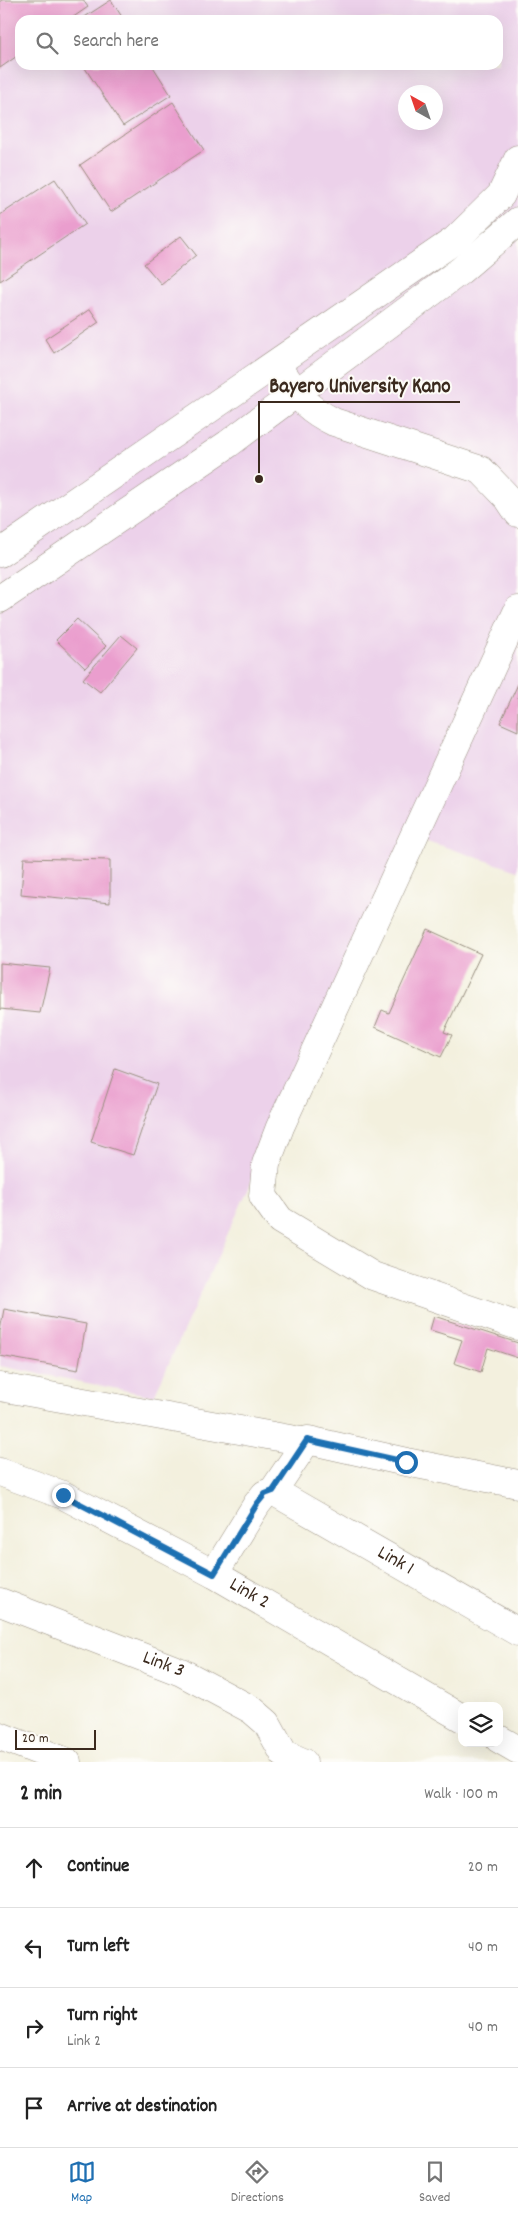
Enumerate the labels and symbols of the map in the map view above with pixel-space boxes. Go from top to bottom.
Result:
north arrow [398,85,443,130]
callout: Bayero University Kano [259,366,460,402]
text: Bayero University Kano [269,373,451,403]
route start [395,1451,418,1474]
route end [52,1484,75,1507]
street label: Link 1 [372,1540,419,1583]
street label: Link 2 [224,1572,275,1617]
street label: Link 3 [138,1644,188,1686]
scale bar [15,1727,96,1750]

